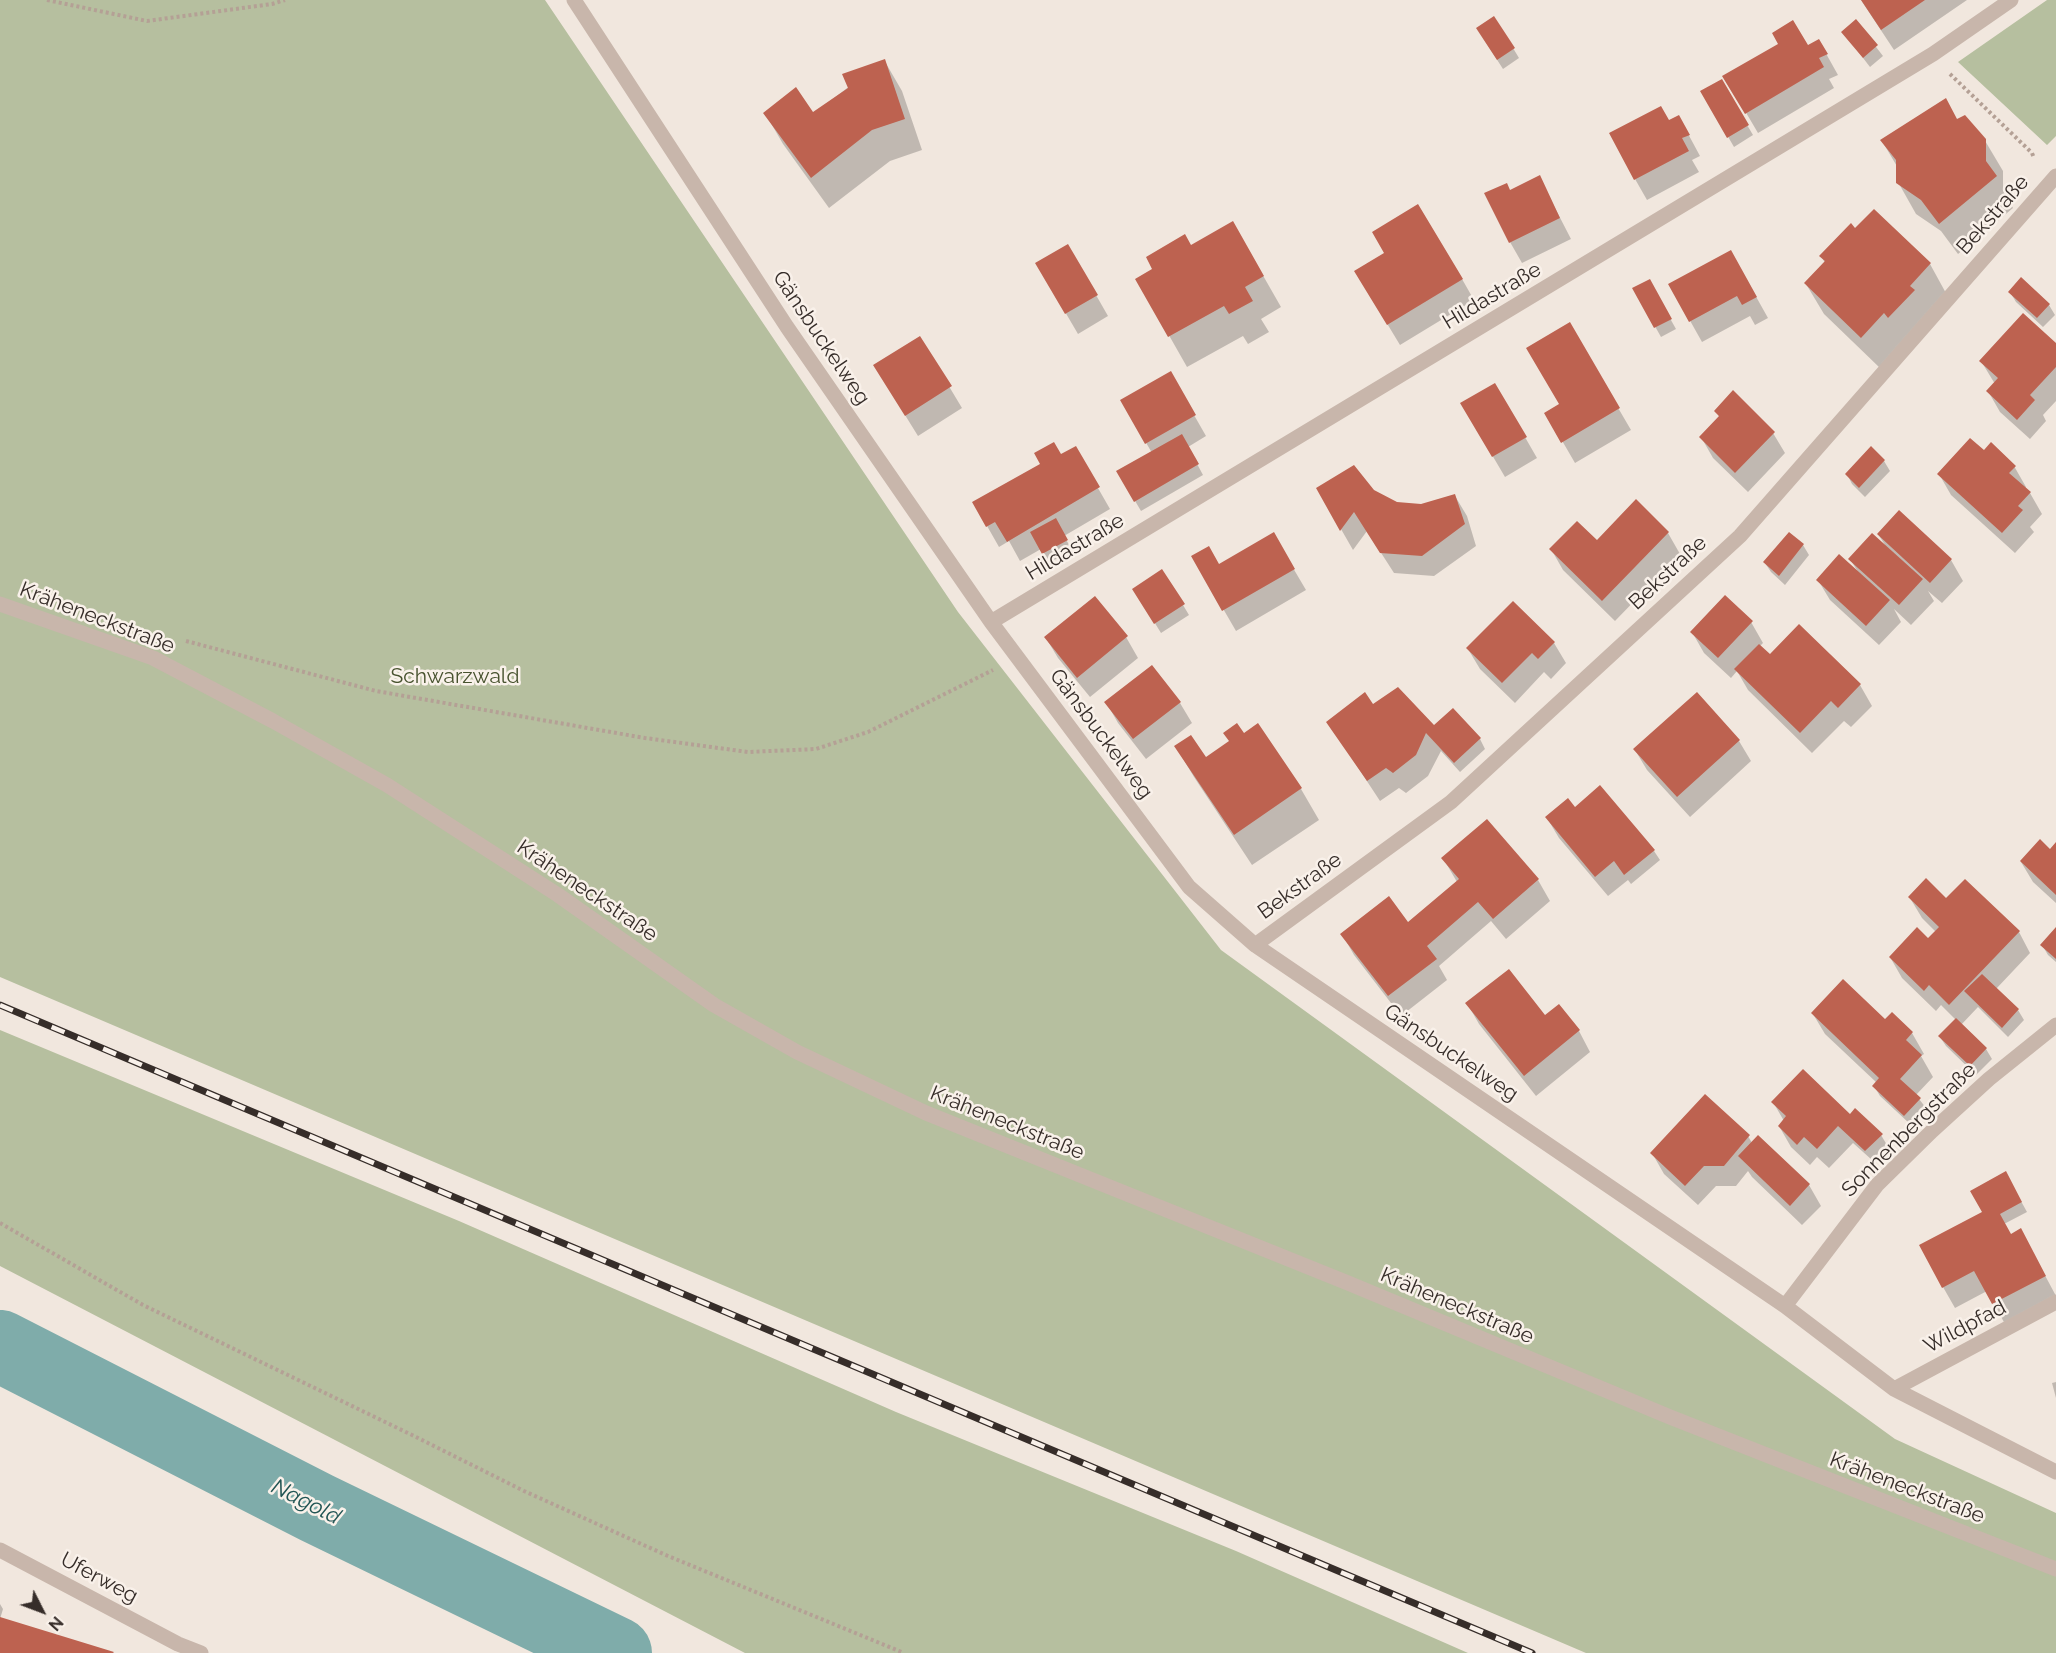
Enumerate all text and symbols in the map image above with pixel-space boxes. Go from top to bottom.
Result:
street label: Bekstraße [1952,170,2034,260]
street label: Hildastraße [1438,257,1546,335]
street label: Gänsbuckelweg [767,266,875,410]
street label: Hildastraße [1021,508,1129,586]
street label: Bekstraße [1624,531,1712,615]
street label: Kräheneckstraße [16,577,178,659]
park label: Schwarzwald [390,664,520,690]
street label: Gänsbuckelweg [1044,664,1158,804]
street label: Kräheneckstraße [512,835,662,947]
street label: Bekstraße [1253,847,1347,925]
street label: Gänsbuckelweg [1379,999,1523,1107]
street label: Sonnenbergstraße [1837,1058,1981,1202]
street label: Kräheneckstraße [926,1081,1088,1165]
street label: Kräheneckstraße [1377,1262,1537,1350]
street label: Wildpfad [1920,1295,2010,1359]
street label: Kräheneckstraße [1826,1447,1988,1529]
water label: Nagold [267,1473,345,1531]
street label: Uferweg [56,1547,142,1609]
north arrow [12,1581,72,1641]
text: N [45,1612,67,1634]

